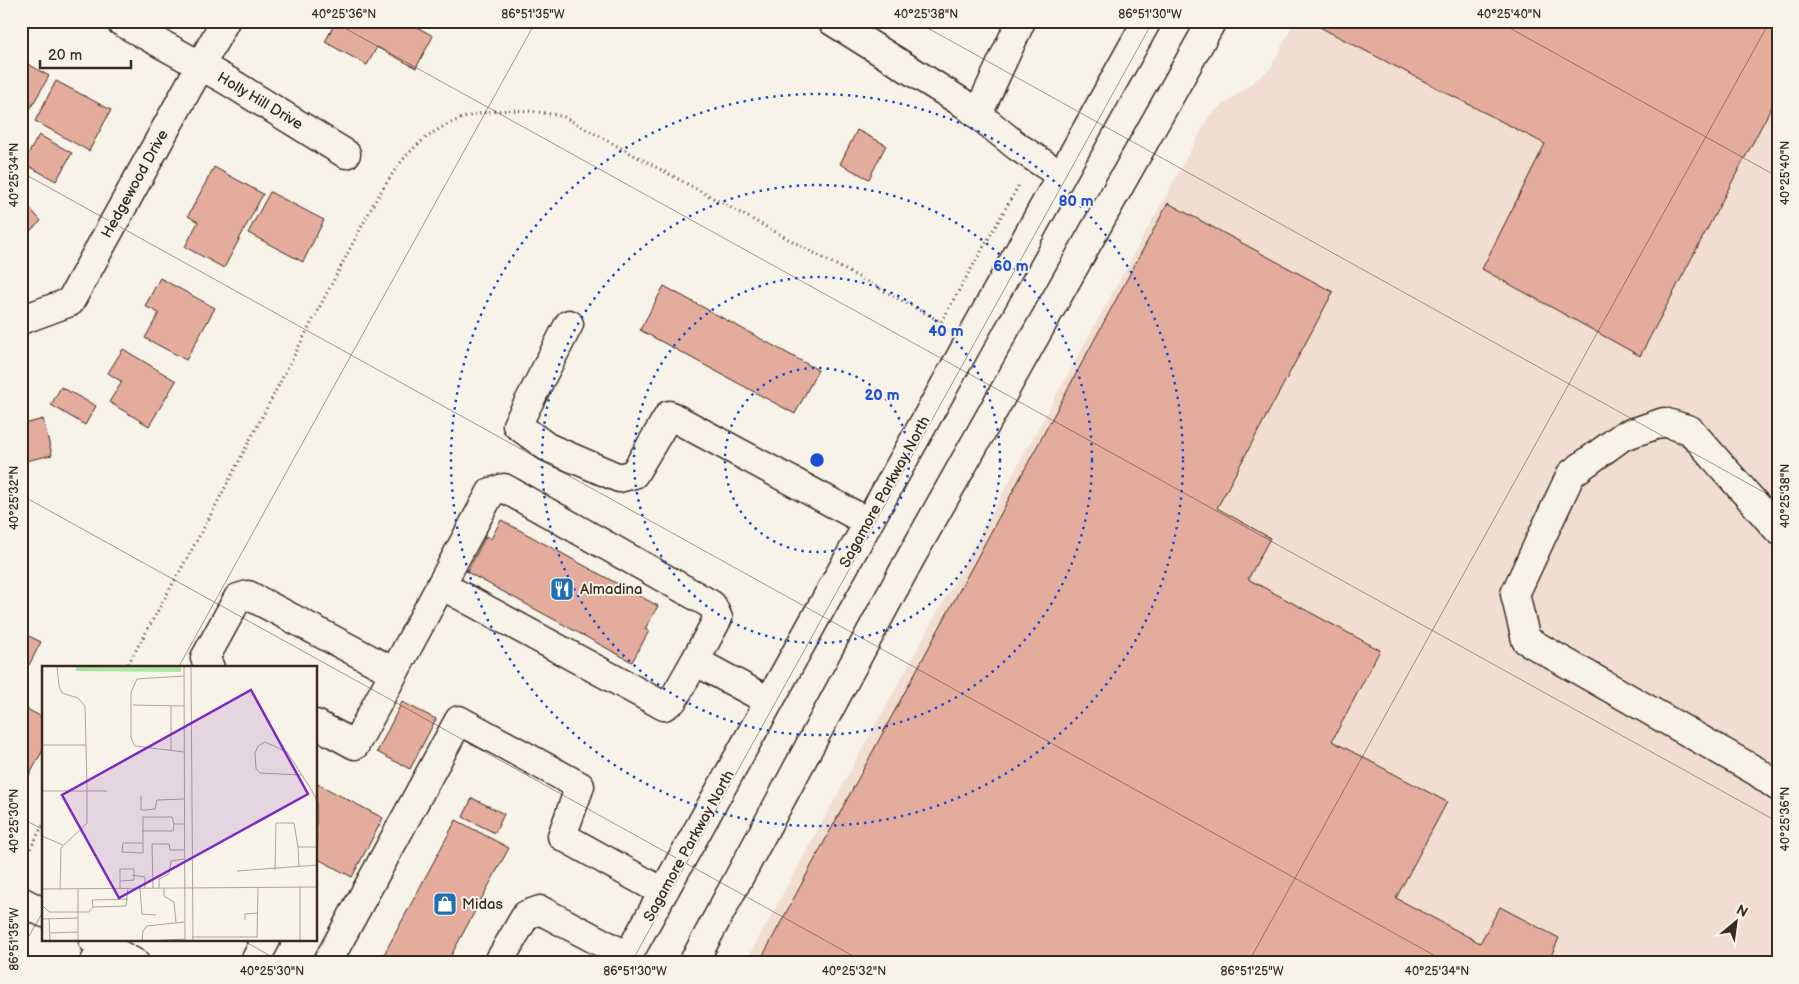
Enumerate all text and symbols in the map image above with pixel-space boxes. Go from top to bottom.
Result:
text: 40°25'36"N [312,7,376,22]
text: 86°51'35"W [501,7,565,22]
text: 40°25'38"N [894,7,958,22]
text: 86°51'30"W [1118,7,1182,22]
text: 40°25'40"N [1477,7,1541,22]
scale bar [40,38,131,70]
text: 20 m [48,46,82,65]
street label: Holly Hill Drive [214,68,306,134]
street label: Hedgewood Drive [97,126,173,241]
text: 40°25'40"N [1778,141,1793,205]
text: 40°25'34"N [7,143,22,207]
text: 80 m [1058,192,1094,211]
text: 60 m [993,257,1029,276]
text: 40 m [928,322,964,341]
text: 20 m [865,386,900,405]
street label: Sagamore Parkway North [835,413,935,571]
centre of rings [808,451,826,469]
text: 40°25'38"N [1778,464,1793,528]
text: 40°25'32"N [7,466,22,530]
restaurant icon: Almadina [549,576,575,602]
place label: Almadina [580,580,642,599]
inset map [42,666,318,942]
street label: Sagamore Parkway North [639,767,739,925]
text: 40°25'36"N [1778,787,1793,851]
text: 40°25'30"N [7,789,22,853]
shop icon: Midas [432,891,458,917]
place label: Midas [462,895,504,914]
north arrow [1712,896,1762,946]
text: N [1733,901,1751,921]
text: 86°51'35"W [7,907,22,971]
text: 40°25'30"N [240,964,304,979]
text: 86°51'30"W [603,964,667,979]
text: 40°25'32"N [822,964,886,979]
text: 86°51'25"W [1220,964,1284,979]
text: 40°25'34"N [1405,964,1469,979]

